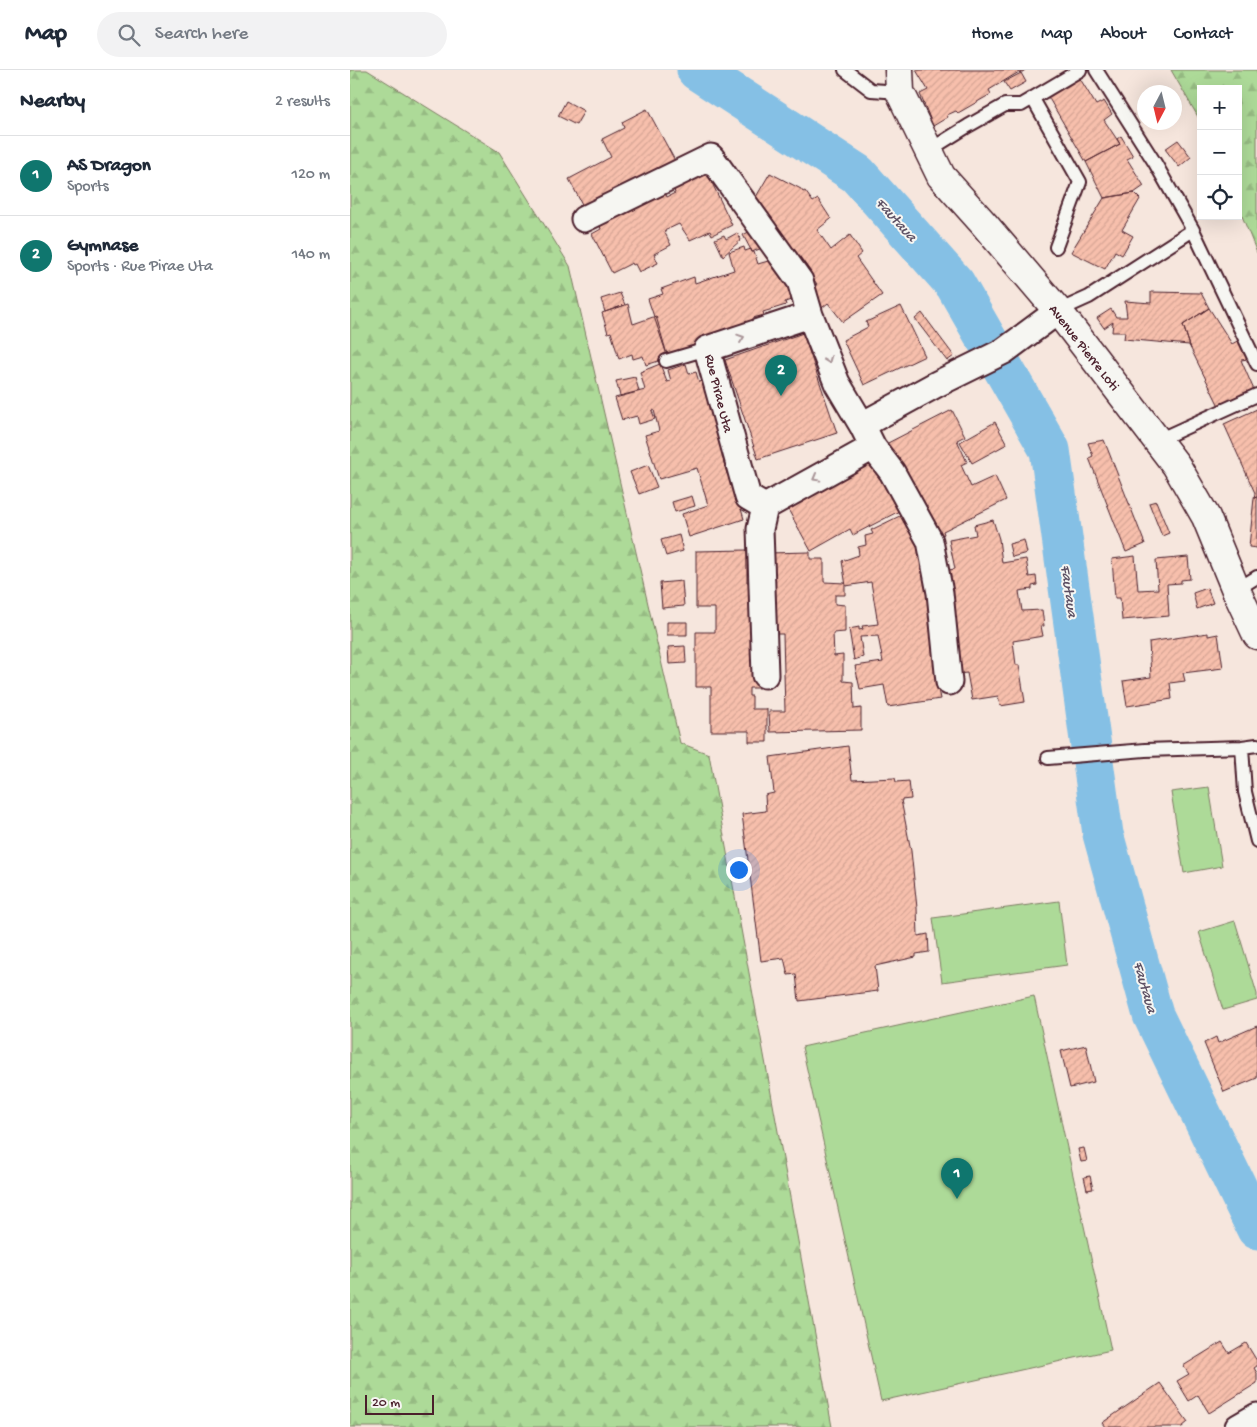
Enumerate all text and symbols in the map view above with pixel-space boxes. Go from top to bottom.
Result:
search box [97,12,447,57]
text: Map [25,20,67,49]
icon: search [115,21,143,49]
text: Search here [155,23,248,46]
text: Home [971,24,1013,45]
text: Map [1041,24,1072,45]
text: About [1100,24,1146,45]
text: Contact [1174,24,1232,45]
north arrow [1137,85,1182,130]
map controls [1197,85,1242,220]
button: + [1197,85,1242,130]
text: Nearby [20,90,85,115]
text: 2 results [275,93,330,112]
button: − [1197,130,1242,175]
text: AS Dragon [67,155,151,178]
text: 1 [33,166,39,185]
text: 120 m [291,166,330,185]
button: locate [1197,175,1242,220]
text: Sports [67,178,109,197]
water label: Fautaua [871,195,921,247]
text: Gymnase [67,235,138,258]
text: 2 [32,246,40,265]
text: 140 m [292,246,330,265]
text: Sports · Rue Pirae Uta [67,258,213,277]
street label: Avenue Pierre Loti [1044,302,1122,395]
one-way arrow [736,334,745,344]
street label: Rue Pirae Uta [700,353,736,436]
pin: 2 [765,355,797,396]
one-way arrow [822,355,832,364]
one-way arrow [813,472,822,482]
water label: Fautaua [1055,564,1081,620]
your location [726,857,752,883]
water label: Fautaua [1128,960,1160,1017]
pin: 1 [941,1158,973,1199]
scale bar [365,1392,434,1415]
text: 20 m [372,1395,400,1412]

